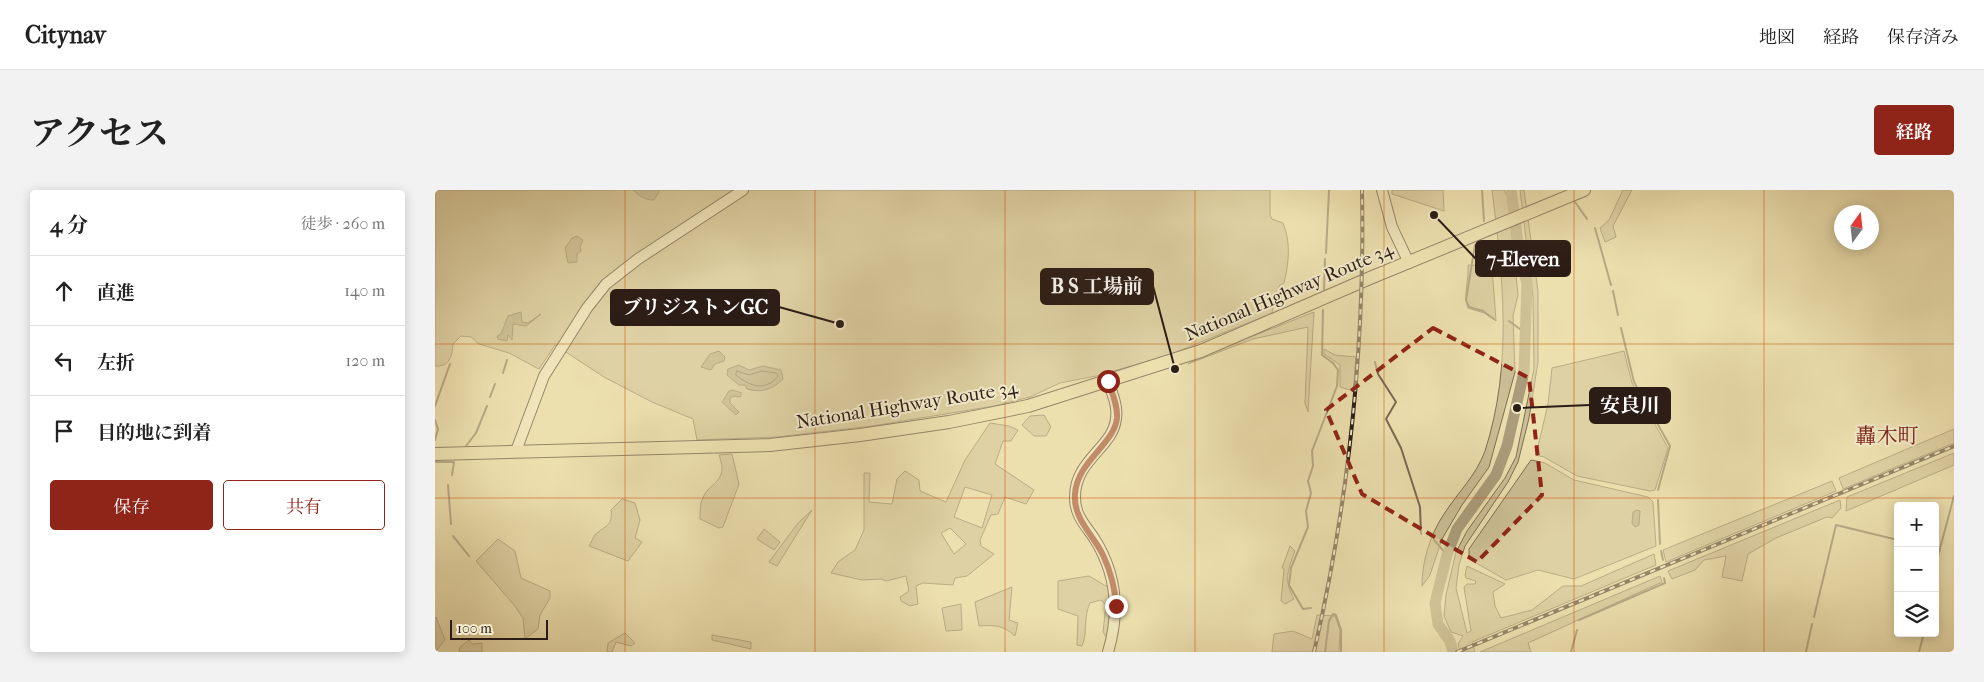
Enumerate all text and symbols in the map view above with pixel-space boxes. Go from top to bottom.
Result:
text: Citynav [25,21,106,49]
text: 地図 [1759,27,1795,48]
text: 経路 [1823,27,1859,48]
text: 保存済み [1887,27,1959,48]
button: 経路 [1874,105,1954,155]
text: アクセス [30,113,169,154]
north arrow [1834,205,1879,250]
text: 4 分 [50,213,88,237]
text: 徒歩 · 260 m [300,214,385,233]
street label: National Highway Route 34 [1181,238,1397,346]
callout: 7-Eleven [1476,241,1570,276]
text: 7-Eleven [1485,248,1560,271]
callout: B S 工場前 [1041,269,1153,304]
text: B S 工場前 [1051,275,1143,298]
icon: ahead [50,277,78,305]
text: 140 m [344,281,385,300]
text: 直進 [97,282,135,304]
callout: ブリジストンGC [611,290,779,325]
text: ブリジストンGC [622,296,768,319]
icon: left [50,347,78,375]
text: 120 m [346,351,385,370]
text: 左折 [97,352,135,374]
route start [1097,370,1120,393]
street label: National Highway Route 34 [795,376,1020,433]
callout: 安良川 [1590,388,1670,423]
text: 安良川 [1600,394,1660,417]
icon: arrive [50,417,78,445]
text: 目的地に到着 [97,422,211,444]
district label: 轟木町 [1856,424,1919,448]
button: 保存 [50,480,213,530]
button: 共有 [223,480,385,530]
map controls [1894,502,1939,637]
button: + [1894,502,1939,547]
button: − [1894,547,1939,592]
button: layers [1894,592,1939,637]
route end [1105,595,1128,618]
scale bar [450,617,547,640]
text: 100 m [457,620,492,637]

